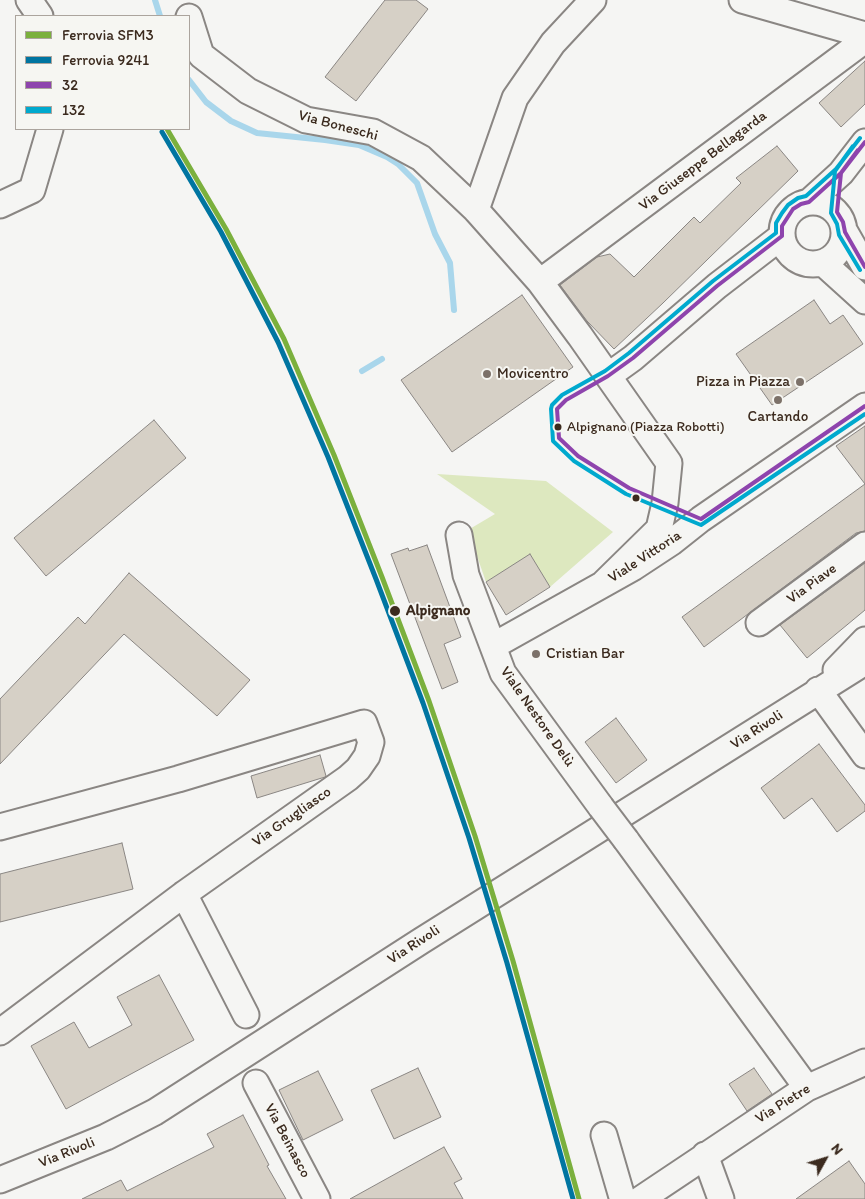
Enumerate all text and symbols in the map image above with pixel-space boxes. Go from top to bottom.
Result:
legend [15,15,190,130]
text: Ferrovia SFM3 [62,26,154,44]
text: Ferrovia 9241 [62,51,149,69]
text: 32 [62,76,78,94]
text: 132 [62,101,85,119]
street label: Via Boneschi [296,107,380,145]
street label: Via Giuseppe Bellagarda [635,107,771,215]
place label: Movicentro [497,365,569,383]
marker: Movicentro [481,368,493,380]
place label: Pizza in Piazza [696,373,790,391]
marker: Pizza in Piazza [794,376,806,388]
marker: Cartando [772,394,784,406]
place label: Cartando [748,408,808,426]
place label: Alpignano (Piazza Robotti) [567,419,724,435]
marker: Alpignano (Piazza Robotti) [553,422,563,432]
unlabelled marker [631,493,641,503]
street label: Viale Vittoria [605,527,685,587]
street label: Via Piave [783,560,841,608]
place label: Alpignano [406,602,470,620]
marker: Alpignano [388,604,402,618]
place label: Cristian Bar [546,645,625,663]
marker: Cristian Bar [530,648,542,660]
street label: Viale Nestore Delù [496,663,578,771]
street label: Via Rivoli [727,706,787,754]
street label: Via Grugliasco [249,783,335,851]
street label: Via Rivoli [384,921,444,969]
street label: Via Pietre [752,1080,814,1128]
street label: Via Beinasco [260,1101,314,1181]
street label: Via Rivoli [36,1134,98,1172]
north arrow [800,1134,850,1184]
text: N [827,1140,847,1158]

